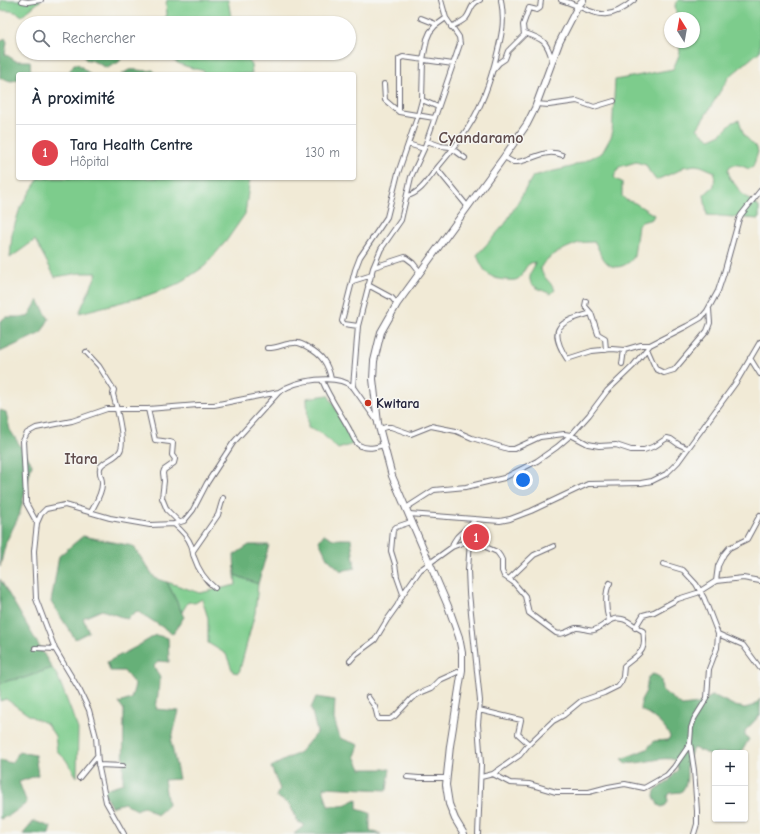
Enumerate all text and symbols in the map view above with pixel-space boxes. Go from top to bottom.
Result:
north arrow [664,12,700,48]
search box [16,16,356,60]
icon: search [30,27,52,49]
text: Rechercher [62,29,135,47]
text: À proximité [32,89,115,108]
district label: Cyandaramo [438,129,524,147]
text: Tara Health Centre [70,136,193,154]
text: 1 [42,145,48,160]
text: 130 m [305,145,340,160]
text: Hôpital [70,154,109,169]
place label: Kwitara [376,395,420,412]
marker: Kwitara [363,398,373,408]
district label: Itara [64,450,98,468]
your location [513,470,533,490]
pin: 1 [463,522,489,552]
map controls [712,750,748,822]
button: + [712,750,748,786]
button: − [712,786,748,822]

